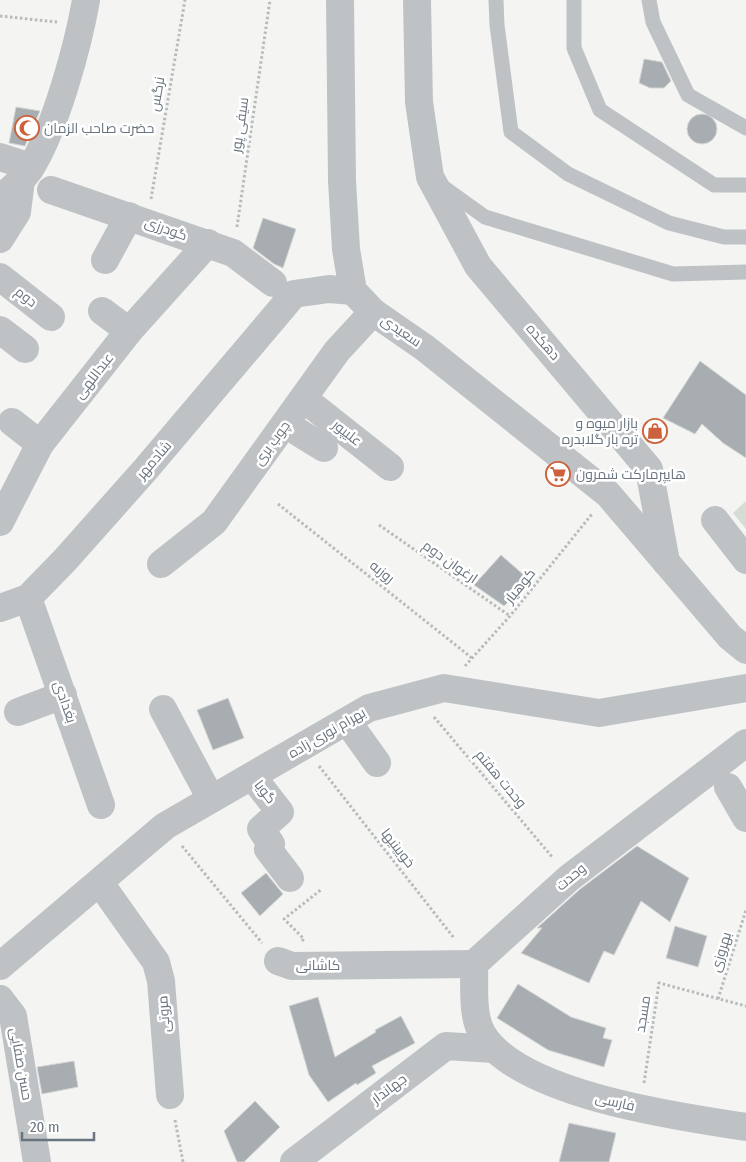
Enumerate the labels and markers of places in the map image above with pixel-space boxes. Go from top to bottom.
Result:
mosque icon: حضرت صاحب الزمان [14,115,40,141]
place label: حضرت صاحب الزمان [44,120,154,137]
place label: بازار میوه و تره بار گلابدره [562,415,638,448]
shop icon: بازار میوه و تره بار گلابدره [642,418,668,444]
supermarket icon: هایپرمارکت شمرون [545,461,571,487]
place label: هایپرمارکت شمرون [576,466,686,484]

